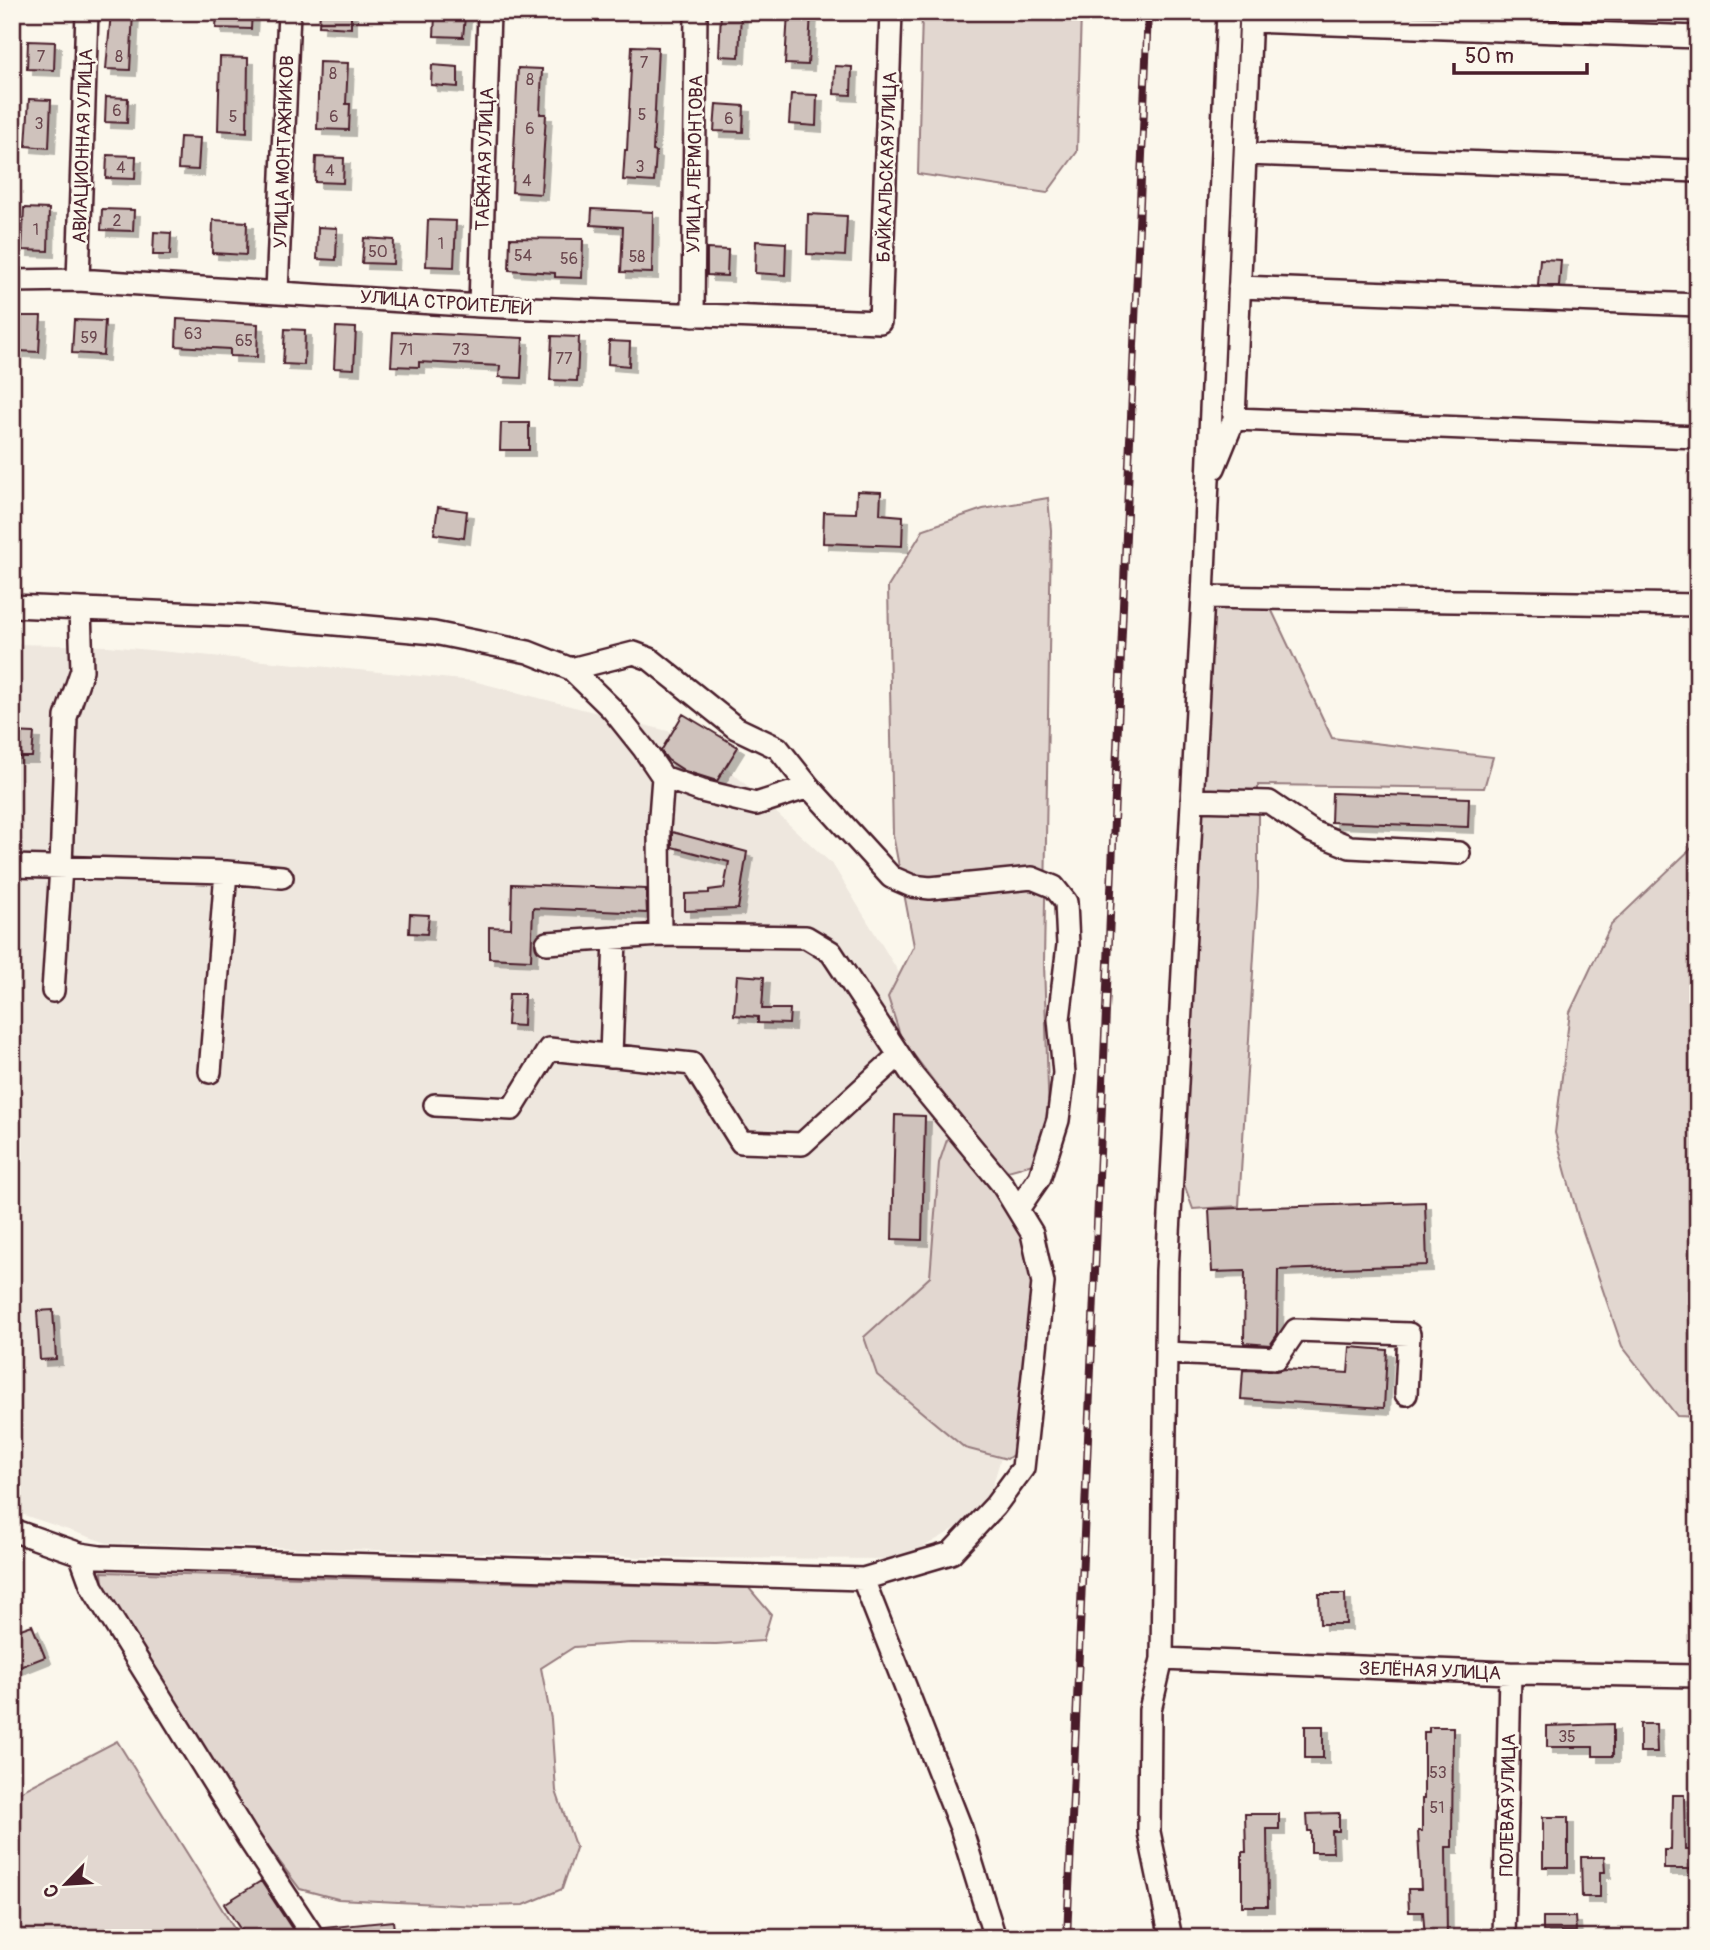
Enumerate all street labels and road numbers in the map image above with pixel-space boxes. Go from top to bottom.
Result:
street label: АВИАЦИОННАЯ УЛИЦА [68,48,98,244]
street label: УЛИЦА МОНТАЖНИКОВ [269,55,299,249]
street label: БАЙКАЛЬСКАЯ УЛИЦА [872,71,902,263]
street label: УЛИЦА ЛЕРМОНТОВА [681,75,709,253]
street label: ТАЁЖНАЯ УЛИЦА [470,87,499,231]
street label: УЛИЦА СТРОИТЕЛЕЙ [359,285,533,321]
street label: ЗЕЛЁНАЯ УЛИЦА [1359,1657,1501,1685]
street label: ПОЛЕВАЯ УЛИЦА [1495,1733,1521,1877]

